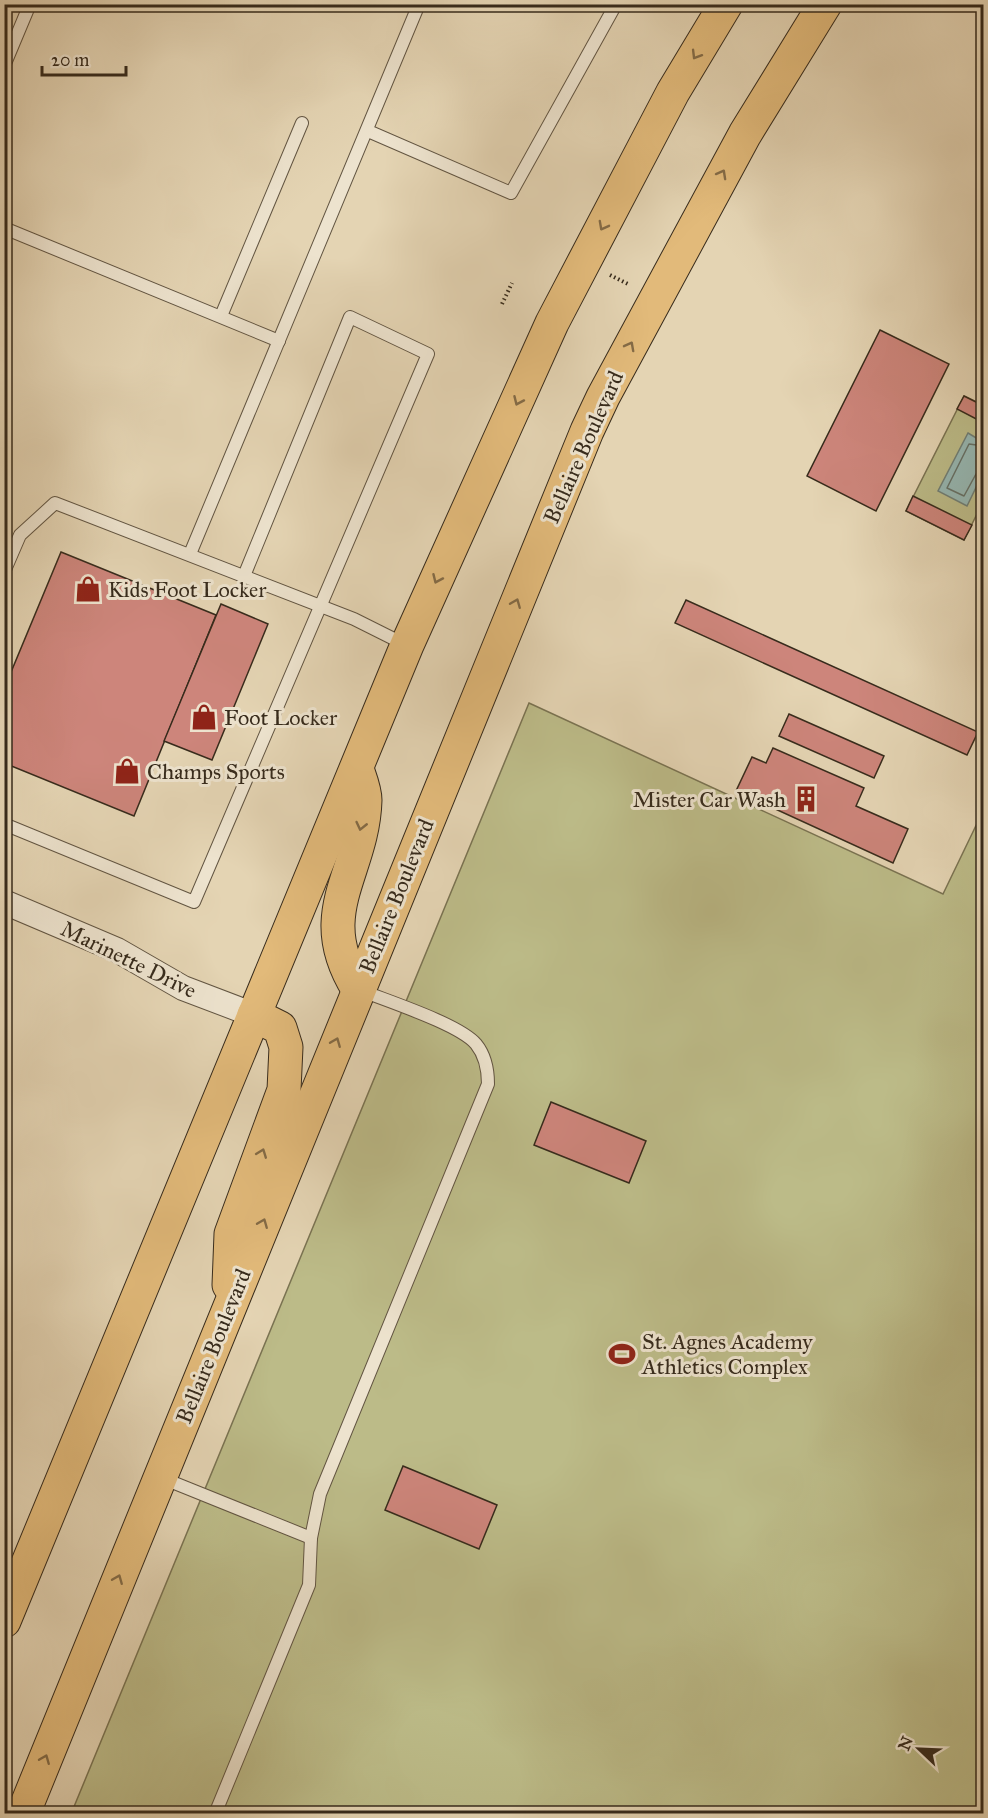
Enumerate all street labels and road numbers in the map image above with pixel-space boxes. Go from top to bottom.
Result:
street label: Bellaire Boulevard [538,367,629,528]
street label: Bellaire Boulevard [353,815,440,977]
street label: Marinette Drive [56,915,201,1004]
street label: Bellaire Boulevard [170,1265,257,1427]

